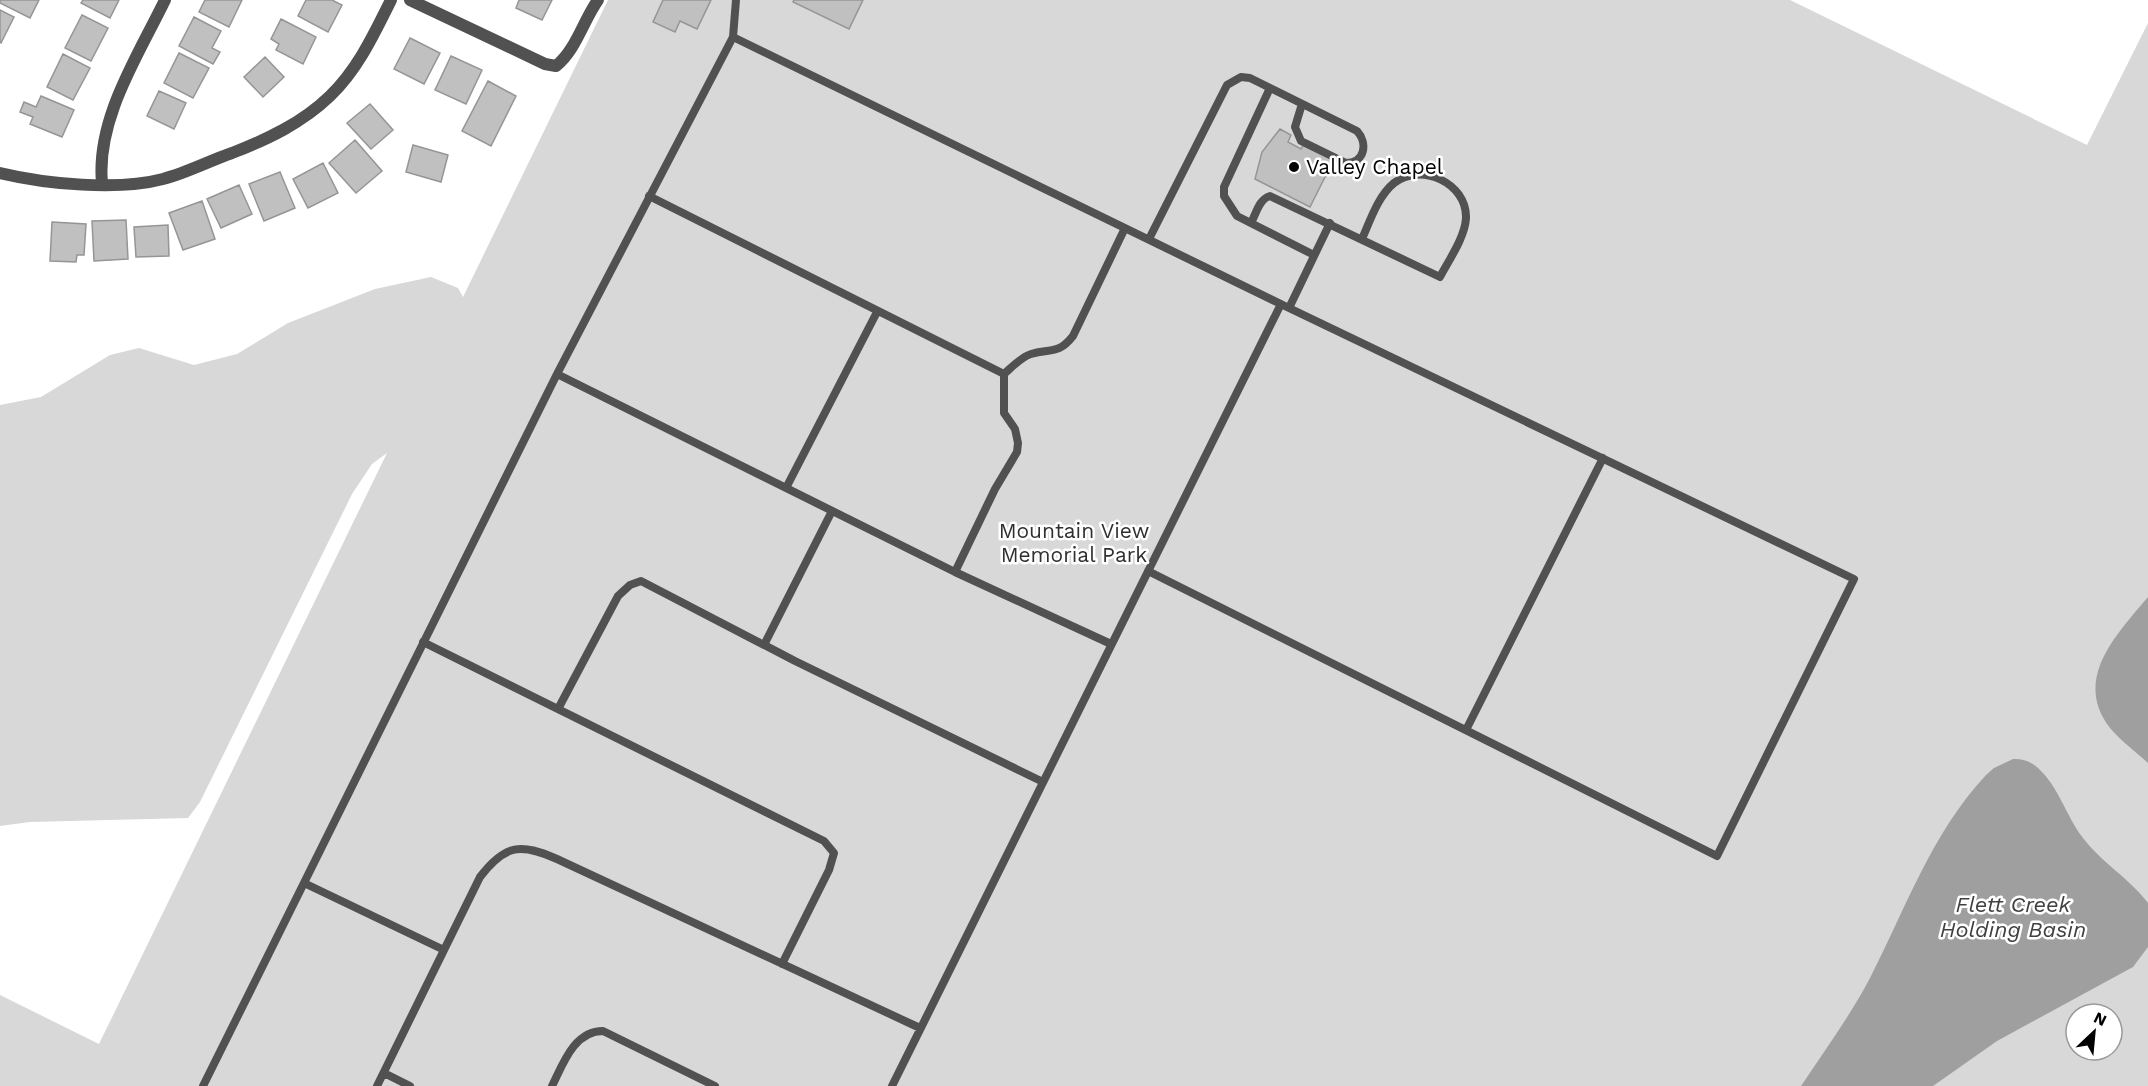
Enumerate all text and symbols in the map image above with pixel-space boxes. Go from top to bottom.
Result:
place label: Valley Chapel [1306,154,1444,179]
marker: Valley Chapel [1287,160,1301,174]
park label: Mountain View Memorial Park [999,518,1149,567]
water label: Flett Creek Holding Basin [1940,892,2086,942]
north arrow [2064,1002,2124,1062]
text: N [2091,1008,2110,1030]

